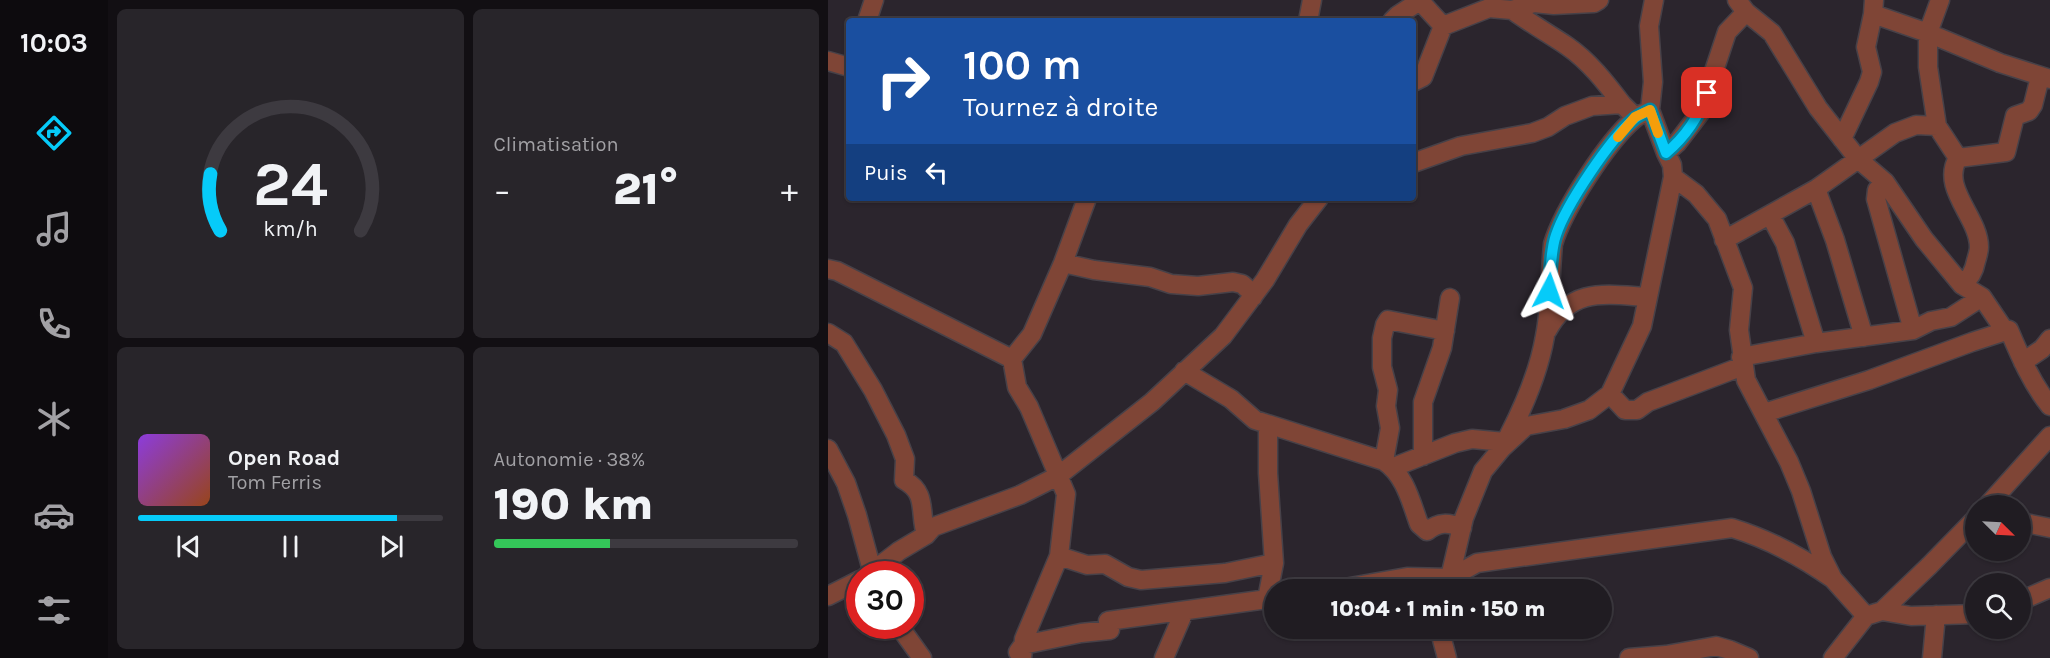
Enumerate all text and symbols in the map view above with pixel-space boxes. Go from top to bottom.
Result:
text: 10:03 [20,27,88,59]
text: 100 m [963,40,1082,90]
icon: right [864,42,942,120]
pin [1681,67,1732,118]
icon: arrive [1690,76,1723,109]
text: Tournez à droite [963,91,1158,123]
icon: directions [33,112,75,154]
text: Climatisation [494,133,619,156]
text: 24 [253,148,328,221]
icon: left [920,156,953,189]
text: Puis [864,160,908,186]
text: 21° [613,163,678,215]
text: − [494,171,511,209]
text: + [781,171,798,209]
icon: music [33,208,75,250]
text: km/h [263,216,317,241]
position arrow [1517,259,1581,323]
icon: phone [33,303,75,345]
icon: climate [33,398,75,440]
text: Open Road [228,445,340,471]
text: Autonomie · 38% [494,448,645,471]
text: Tom Ferris [228,471,322,494]
text: 190 km [494,478,653,530]
icon: car [33,494,75,536]
north arrow [1965,495,2031,561]
map controls [1965,495,2031,639]
icon: previous [172,530,205,563]
icon: pause [274,530,307,563]
icon: next [375,530,408,563]
speed limit sign: 30 [846,561,924,639]
button: search [1965,573,2031,639]
icon: filters [33,589,75,631]
text: 10:04 · 1 min · 150 m [1331,596,1545,622]

